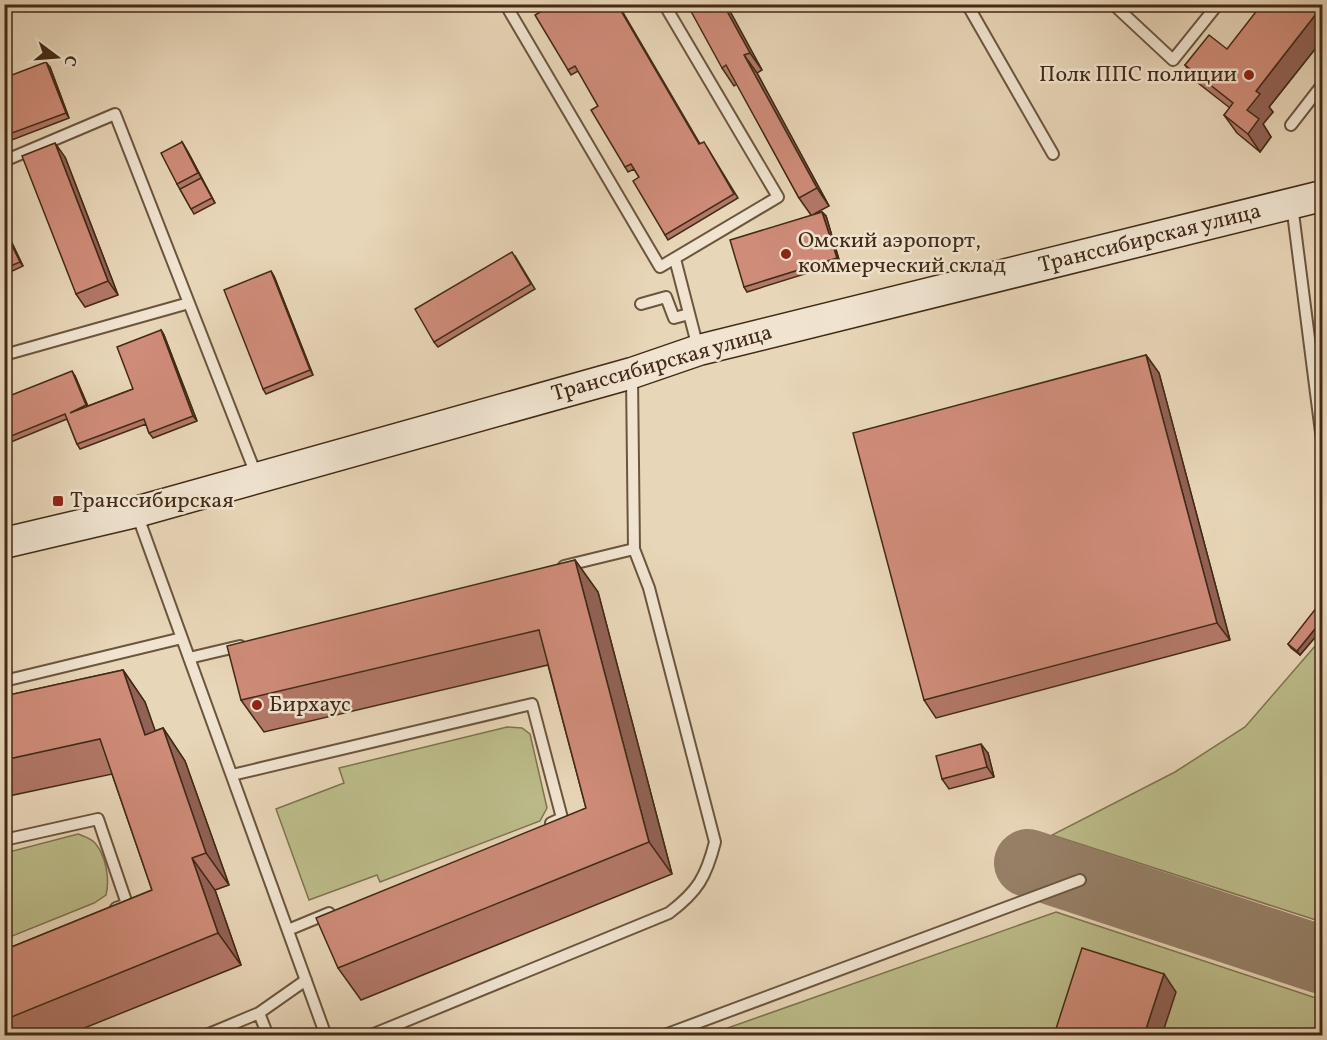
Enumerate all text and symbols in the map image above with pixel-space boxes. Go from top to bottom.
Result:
north arrow [27,27,87,87]
text: С [58,53,81,69]
place label: Полк ППС полиции [1039,60,1237,91]
marker: Полк ППС полиции [1242,68,1256,82]
street label: Транссибирская улица [1035,196,1265,282]
place label: Омский аэропорт, коммерческий склад [798,226,1006,282]
marker: Омский аэропорт, коммерческий склад [779,247,793,261]
street label: Транссибирская улица [548,318,776,410]
place label: Транссибирская [70,486,234,517]
marker: Транссибирская [51,494,65,508]
place label: Бирхаус [269,690,351,721]
marker: Бирхаус [250,698,264,712]

